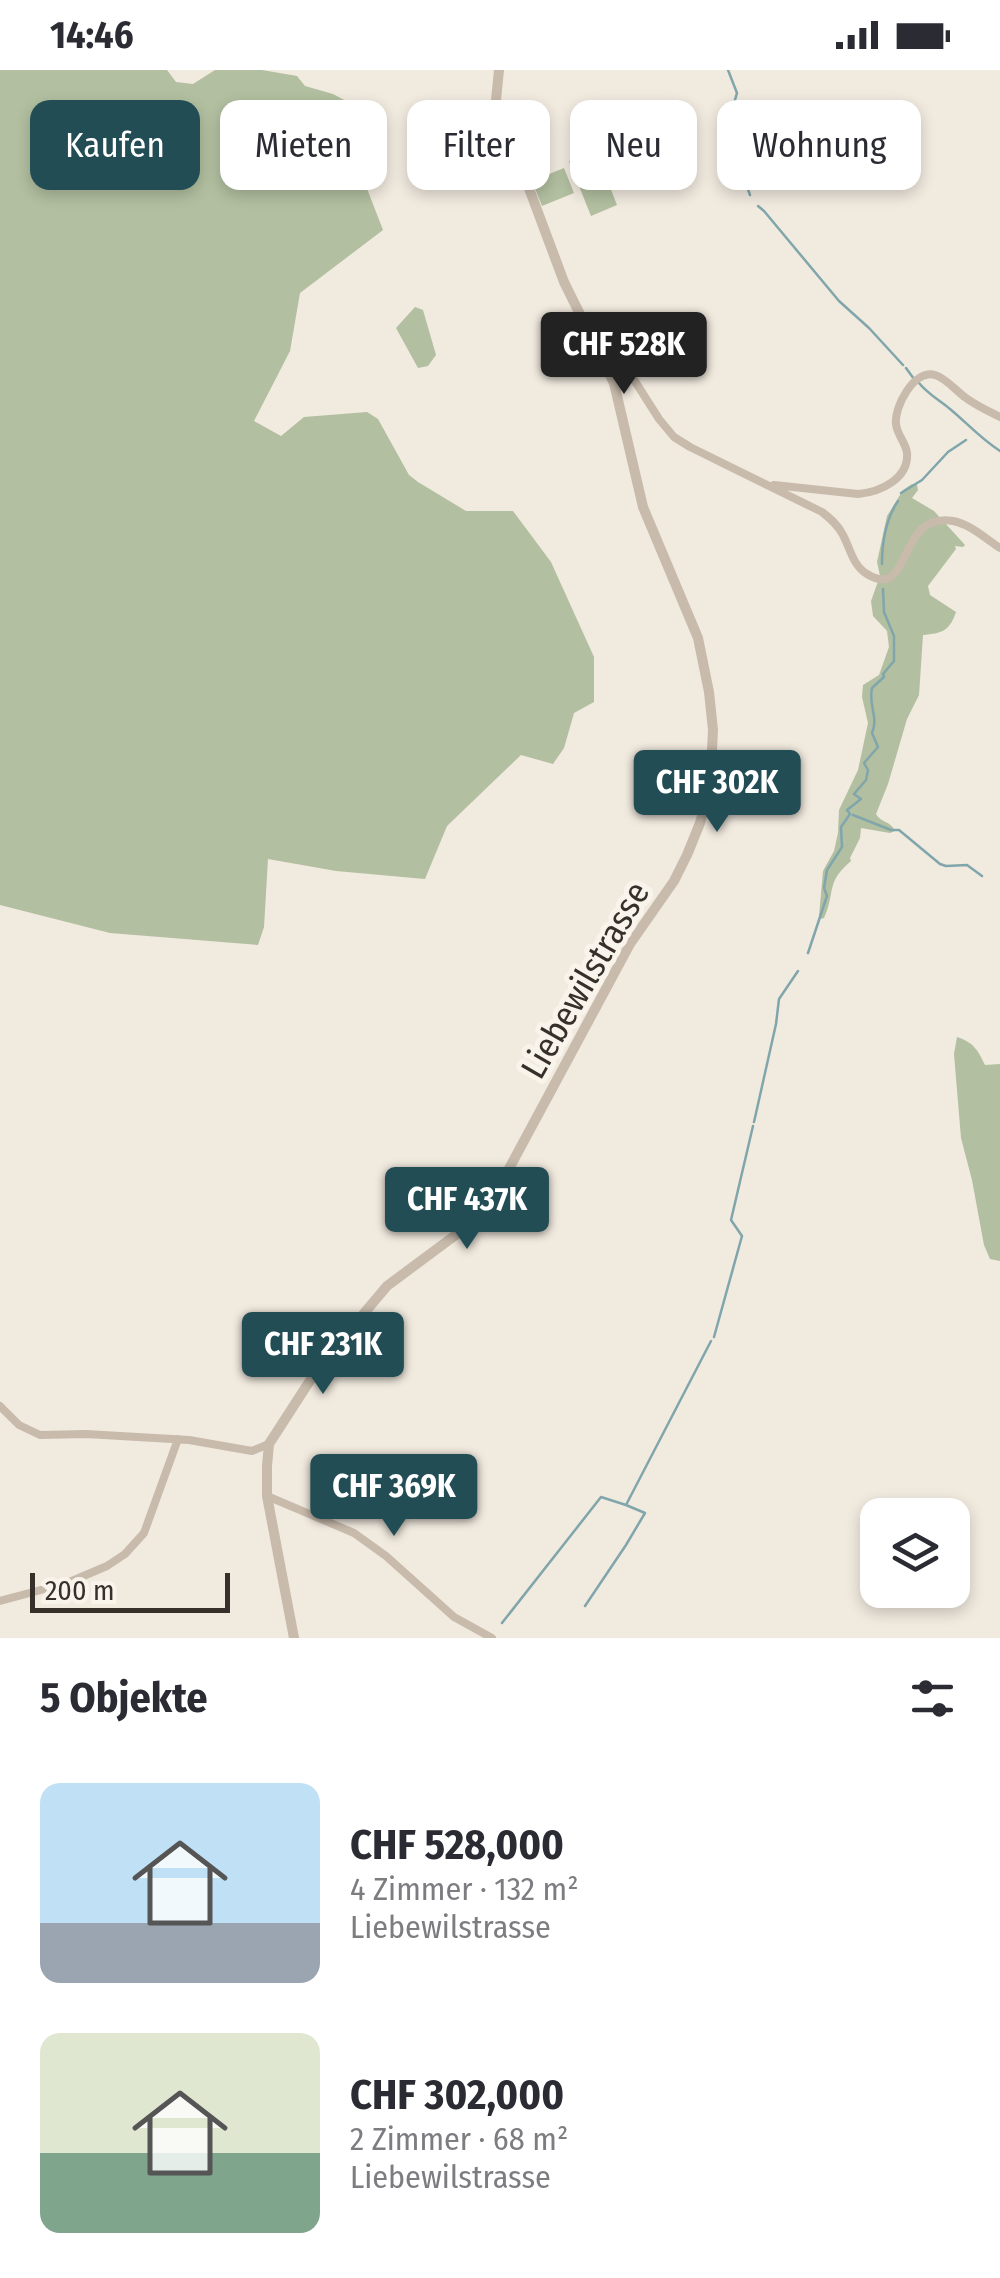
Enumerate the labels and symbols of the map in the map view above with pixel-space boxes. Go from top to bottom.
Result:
pin: CHF 528K [521,312,727,397]
pin: CHF 302K [614,750,820,835]
street label: Liebewilstrasse [512,874,658,1086]
pin: CHF 437K [364,1167,570,1252]
pin: CHF 231K [220,1312,426,1397]
pin: CHF 369K [291,1454,497,1539]
scale bar [30,1568,230,1612]

